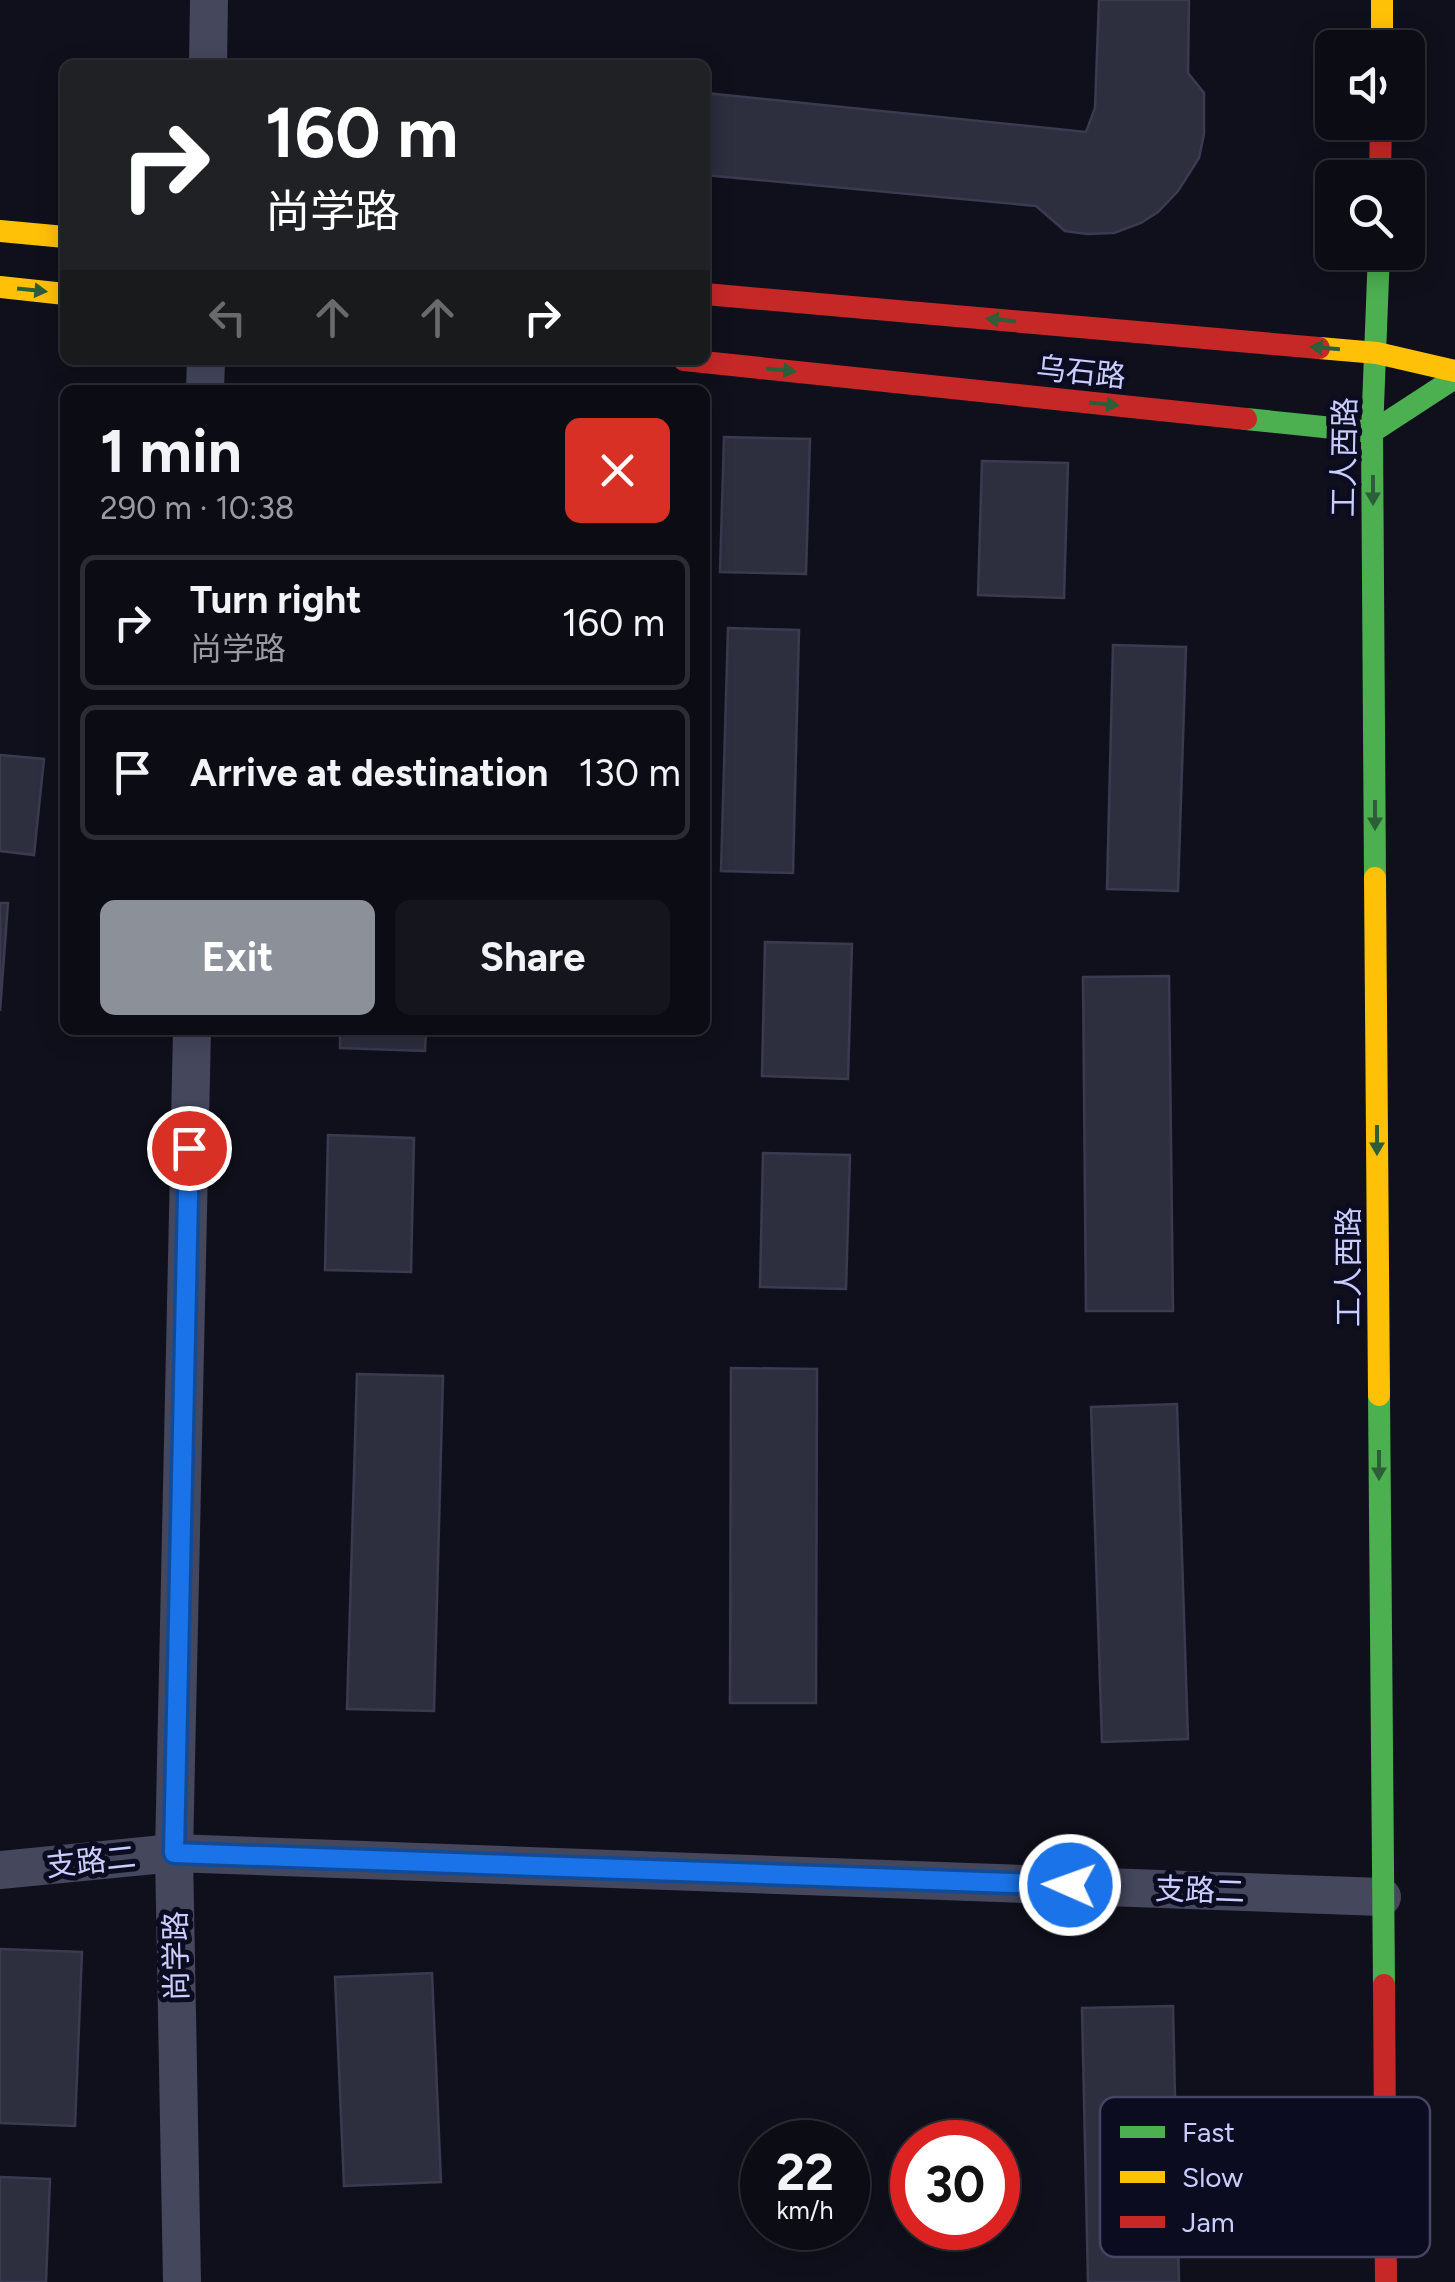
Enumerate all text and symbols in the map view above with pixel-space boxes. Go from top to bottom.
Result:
map controls [1315,30,1425,270]
button: sound [1315,30,1425,140]
text: 160 m [265,90,458,175]
icon: right [100,100,230,230]
button: search [1315,160,1425,270]
text: 尚学路 [265,184,400,238]
one-way arrow [17,283,49,299]
icon: left [200,290,255,345]
icon: ahead [305,290,360,345]
icon: ahead [410,290,465,345]
icon: right [515,290,570,345]
one-way arrow [985,311,1016,327]
one-way arrow [1308,340,1340,356]
street label: 乌石路 [1034,349,1128,395]
one-way arrow [766,362,798,378]
one-way arrow [1089,396,1121,412]
street label: 工人西路 [1324,397,1364,517]
text: 1 min [100,415,242,487]
button: close [565,418,670,523]
one-way arrow [1365,474,1381,506]
text: 290 m · 10:38 [100,489,294,527]
text: Turn right [190,577,362,623]
icon: right [105,595,160,650]
text: 160 m [562,600,665,646]
text: 尚学路 [190,630,286,668]
icon: arrive [105,745,160,800]
text: Arrive at destination [190,750,548,796]
text: 130 m [578,750,681,796]
one-way arrow [1367,799,1383,831]
button: Exit [100,900,375,1015]
button: Share [395,900,670,1015]
pin [147,1106,232,1191]
icon: arrive [162,1121,217,1176]
one-way arrow [1369,1124,1385,1156]
street label: 工人西路 [1330,1207,1367,1327]
one-way arrow [1371,1449,1387,1481]
position arrow [1018,1833,1122,1937]
street label: 支路二 [44,1838,138,1884]
street label: 支路二 [1154,1870,1246,1910]
street label: 尚学路 [157,1911,195,2001]
legend [1100,2097,1430,2257]
text: Fast [1182,2115,1235,2149]
speed limit sign: 30 [890,2120,1020,2250]
text: 22 [776,2142,834,2203]
text: Slow [1182,2160,1243,2194]
text: km/h [776,2195,834,2225]
text: Jam [1182,2205,1235,2239]

